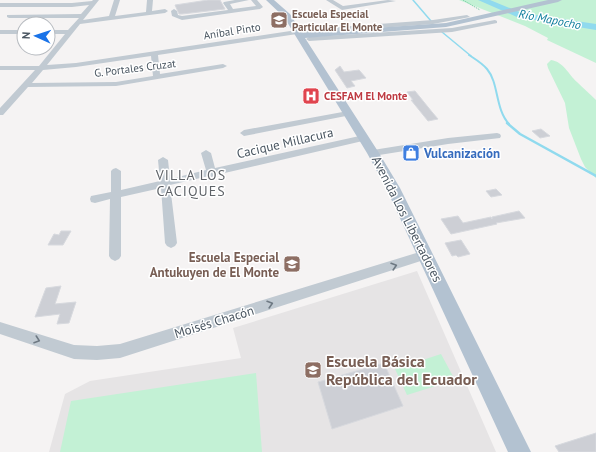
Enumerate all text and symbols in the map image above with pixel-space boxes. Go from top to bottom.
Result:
water label: Río Mapocho [518,6,582,32]
place label: Escuela Especial Particular El Monte [292,7,383,34]
school or university icon: Escuela Especial Particular El Monte [269,10,289,30]
north arrow [16,16,56,56]
street label: Aníbal Pinto [202,20,262,42]
text: N [19,31,33,39]
street label: G. Portales Cruzat [93,56,177,80]
hospital icon: CESFAM El Monte [301,86,321,106]
place label: CESFAM El Monte [324,89,408,103]
street label: Cacique Millacura [235,124,335,162]
shop icon: Vulcanización [401,143,421,163]
place label: Vulcanización [423,145,500,162]
street label: Avenida Los Libertadores [368,153,446,285]
district label: VILLA LOS CACIQUES [155,166,226,200]
place label: Escuela Especial Antukuyen de El Monte [150,249,279,281]
school or university icon: Escuela Especial Antukuyen de El Monte [282,254,302,274]
one-way arrow [390,262,397,270]
one-way arrow [266,301,273,309]
street label: Moisés Chacón [172,302,256,342]
one-way arrow [33,336,40,344]
place label: Escuela Básica República del Ecuador [326,351,477,389]
school or university icon: Escuela Básica República del Ecuador [303,360,323,380]

